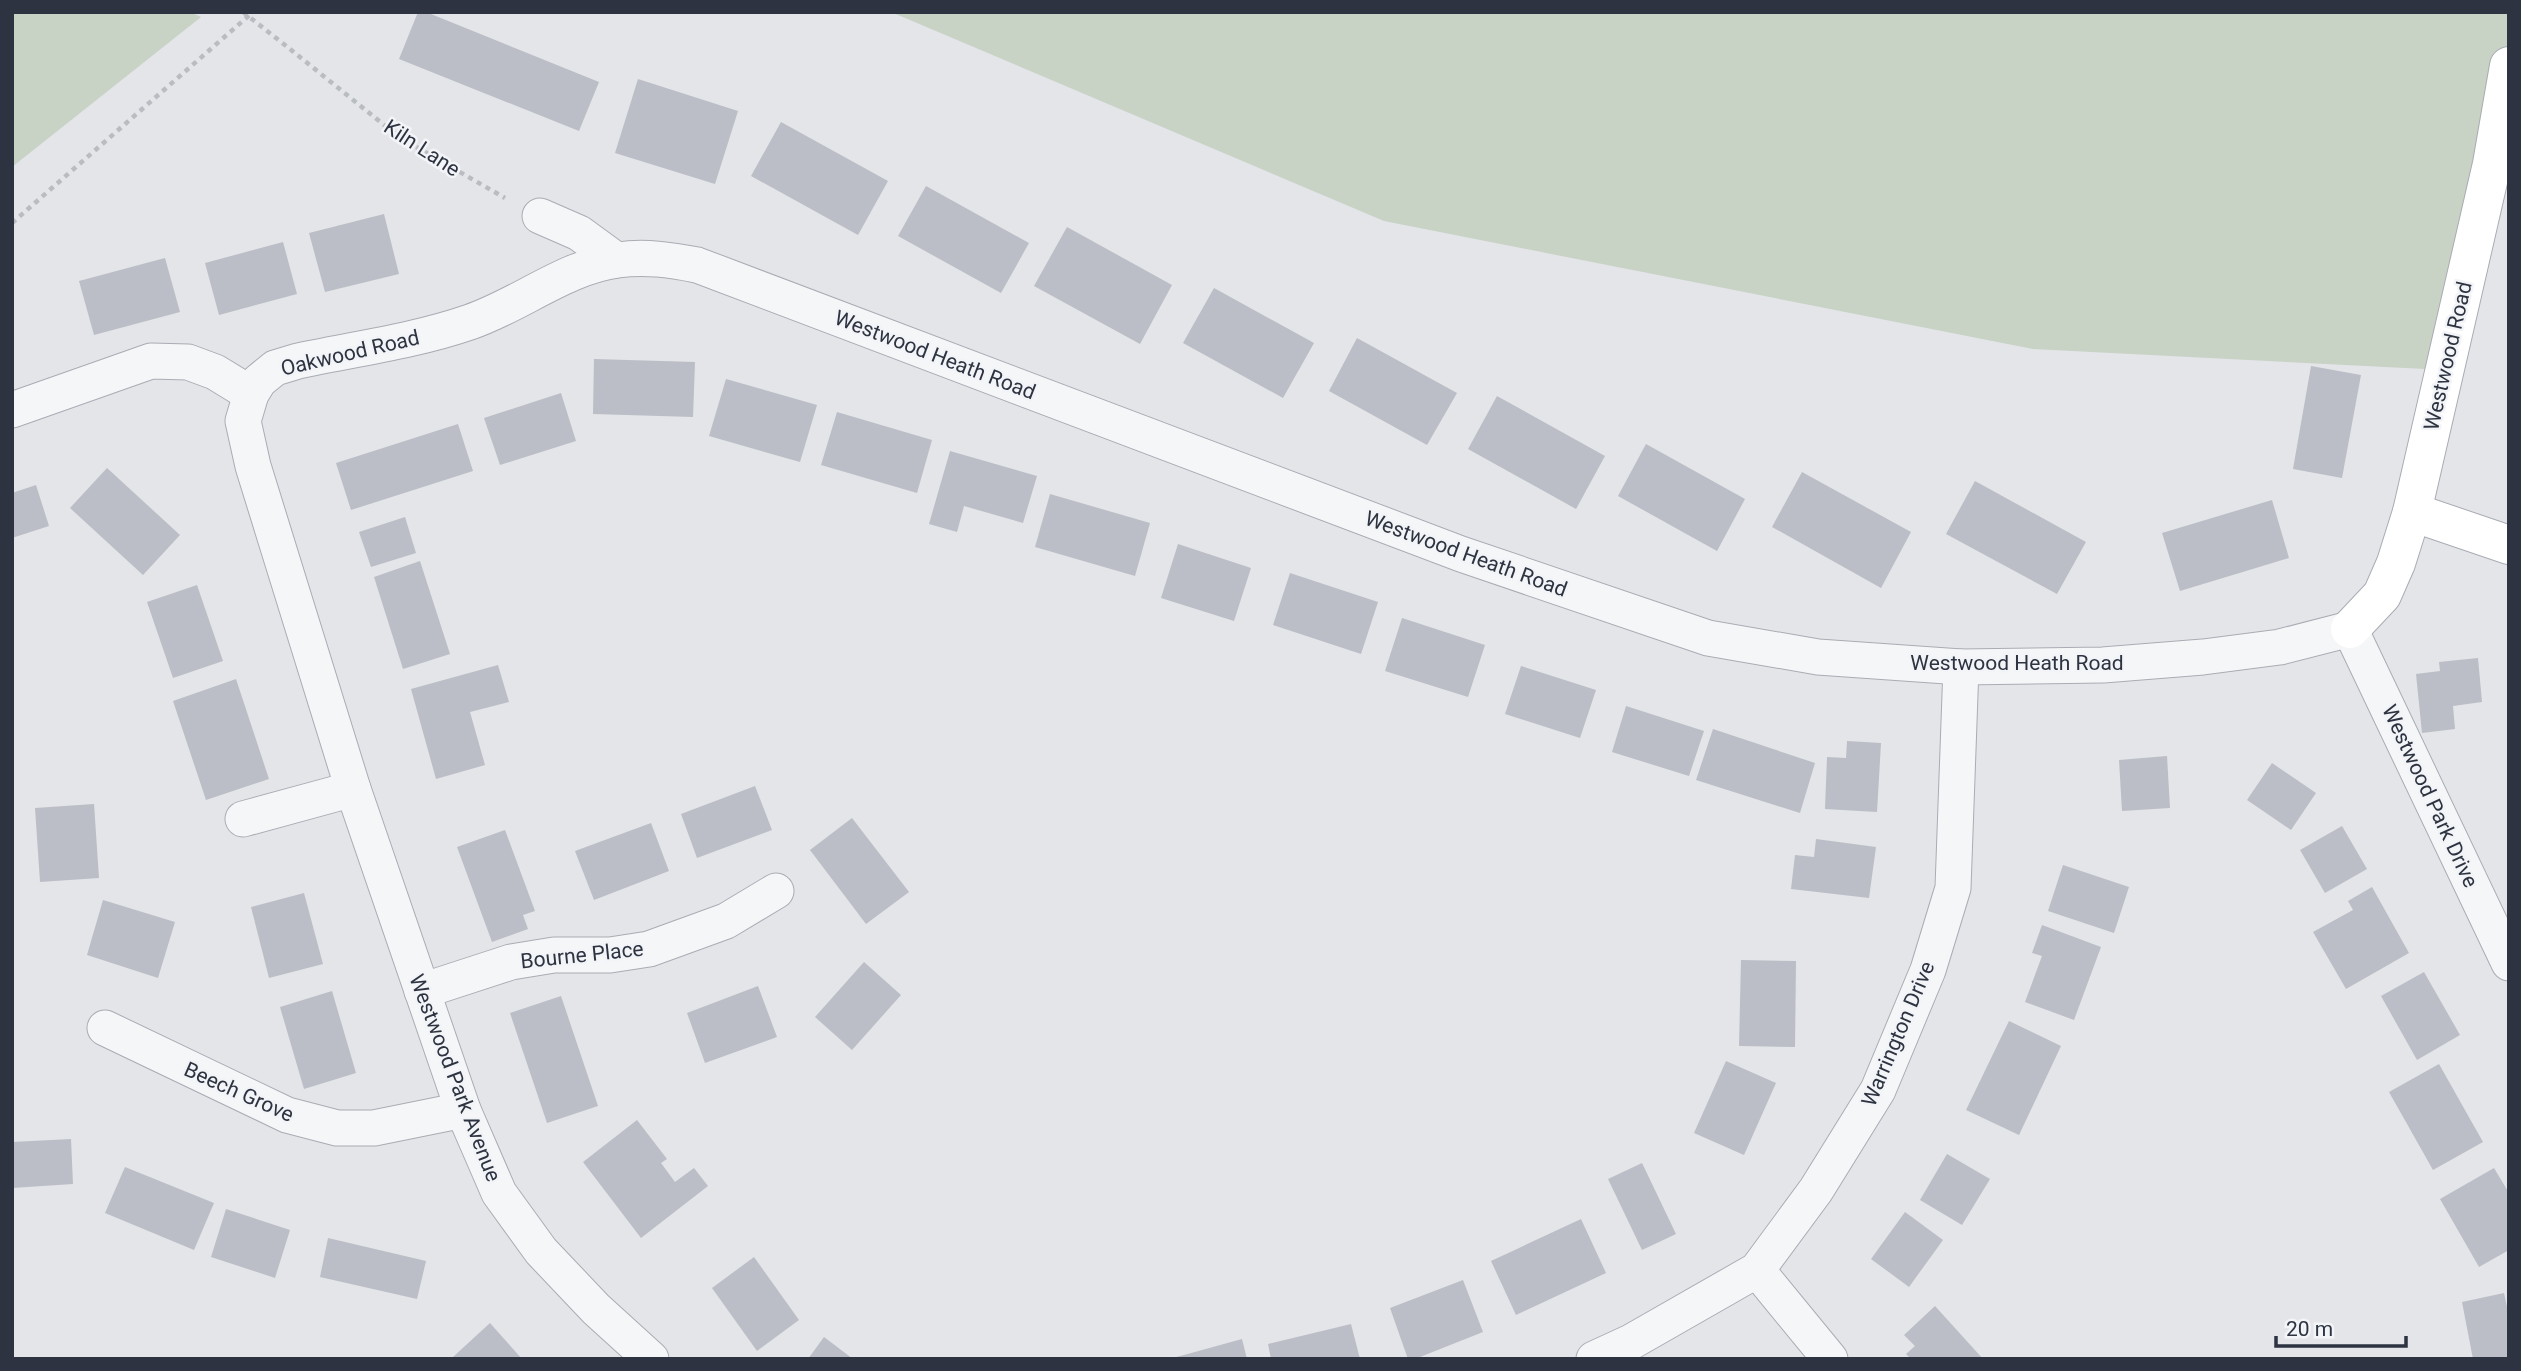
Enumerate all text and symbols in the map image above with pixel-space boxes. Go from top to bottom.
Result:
street label: Kiln Lane [380,115,464,181]
street label: Westwood Road [2419,279,2477,433]
street label: Westwood Heath Road [831,306,1039,404]
street label: Oakwood Road [278,325,422,381]
street label: Westwood Heath Road [1362,506,1570,602]
street label: Westwood Heath Road [1910,651,2124,675]
street label: Westwood Park Drive [2377,701,2483,891]
street label: Bourne Place [519,937,645,973]
street label: Warrington Drive [1857,958,1939,1110]
street label: Westwood Park Avenue [404,971,506,1185]
street label: Beech Grove [181,1057,297,1127]
scale bar [2276,1304,2406,1348]
text: 20 m [2286,1317,2333,1341]

